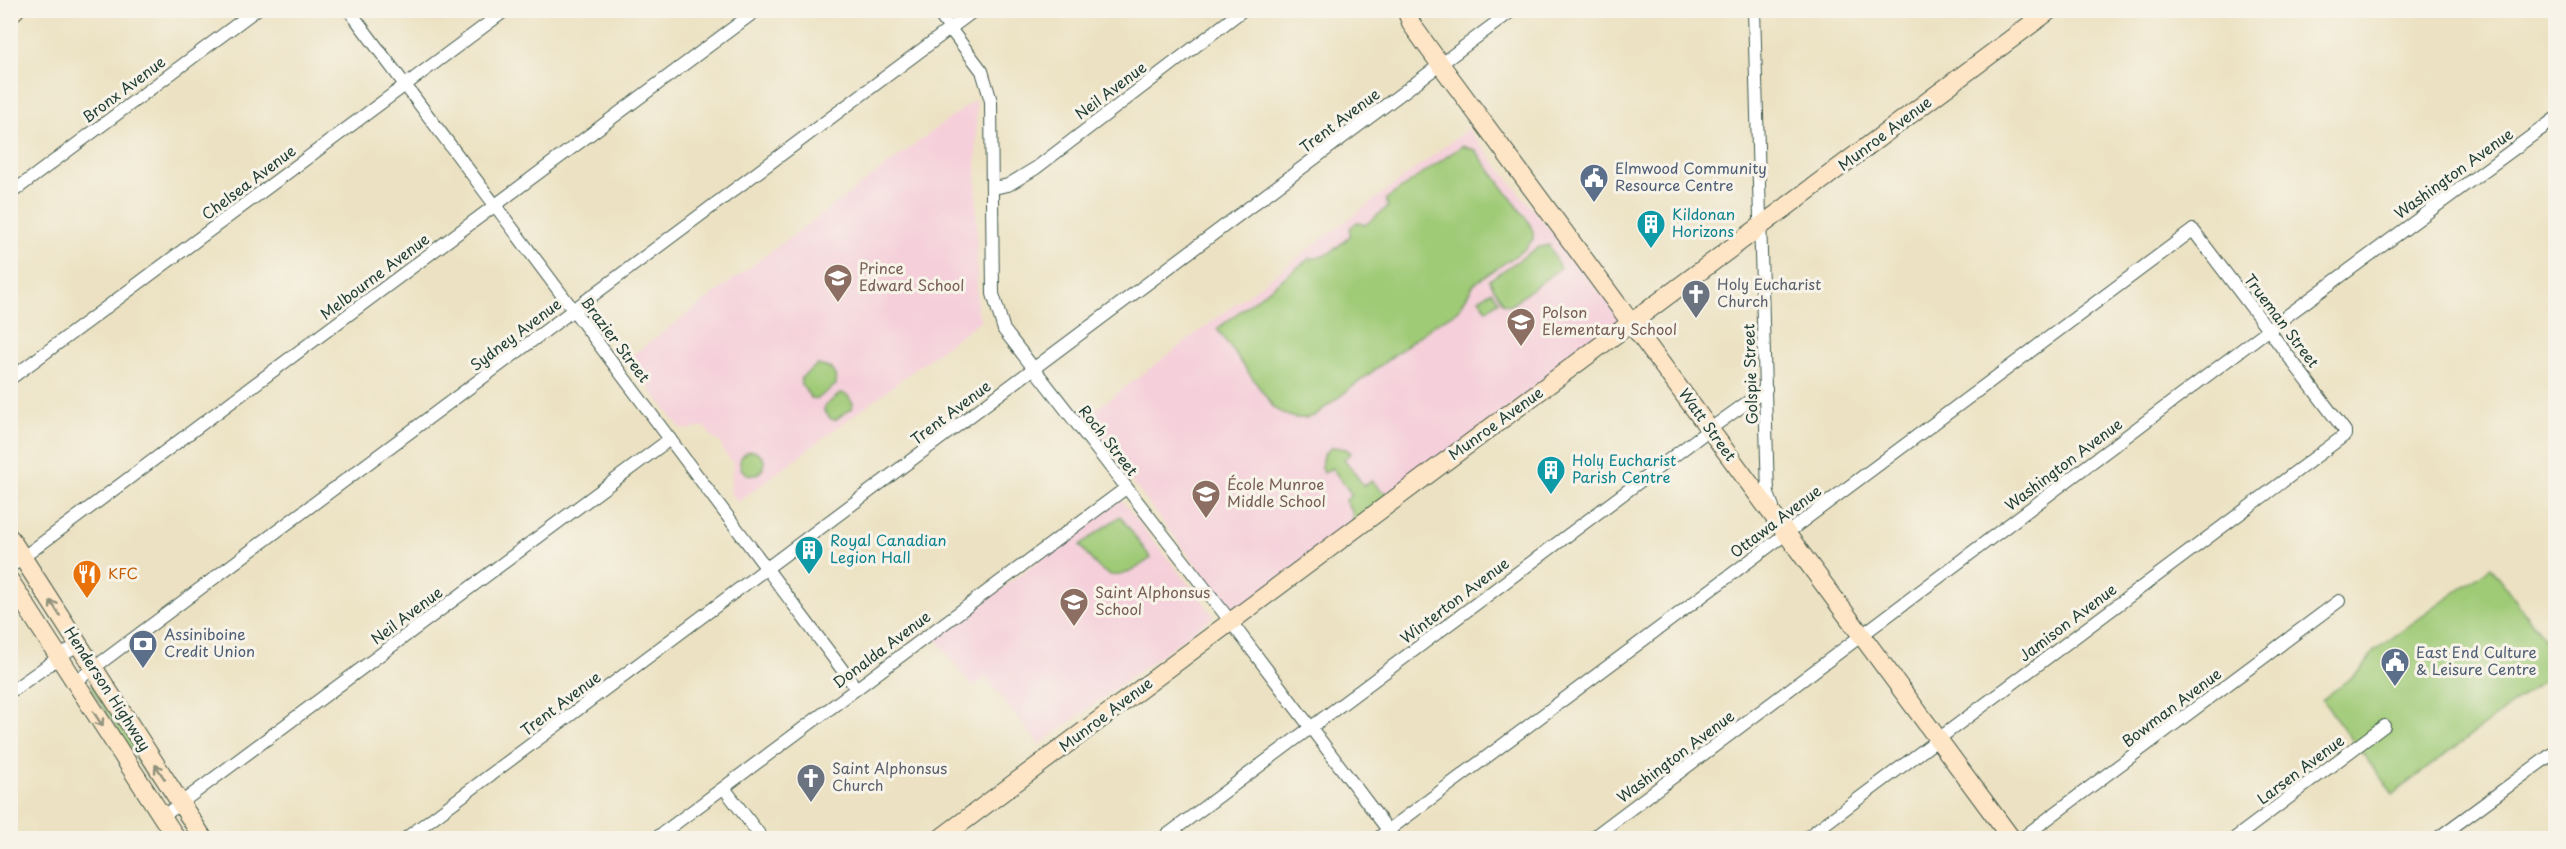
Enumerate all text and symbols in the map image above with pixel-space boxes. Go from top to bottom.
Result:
street label: Bronx Avenue [77,50,170,128]
street label: Neil Avenue [1070,55,1151,124]
street label: Trent Avenue [1294,82,1384,158]
street label: Munroe Avenue [1832,90,1936,176]
street label: Washington Avenue [2389,122,2517,224]
street label: Chelsea Avenue [196,139,300,225]
place label: Elmwood Community Resource Centre [1615,156,1767,196]
public building icon: Elmwood Community Resource Centre [1578,162,1610,204]
place label: Kildonan Horizons [1672,202,1735,242]
building icon: Kildonan Horizons [1635,208,1667,250]
street label: Melbourne Avenue [315,227,434,325]
place label: Prince Edward School [859,256,964,296]
school or university icon: Prince Edward School [822,262,854,304]
street label: Trueman Street [2239,268,2325,372]
place label: Holy Eucharist Church [1717,272,1821,312]
church icon: Holy Eucharist Church [1680,278,1712,320]
street label: Brazier Street [576,291,656,387]
street label: Sydney Avenue [465,292,566,376]
place label: Polson Elementary School [1542,300,1677,340]
school or university icon: Polson Elementary School [1505,306,1537,348]
street label: Golspie Street [1736,323,1763,425]
street label: Trent Avenue [905,374,995,450]
street label: Munroe Avenue [1443,381,1547,465]
street label: Watt Street [1674,383,1743,465]
street label: Roch Street [1074,400,1144,480]
street label: Washington Avenue [2000,412,2127,516]
place label: Holy Eucharist Parish Centre [1572,448,1676,488]
building icon: Holy Eucharist Parish Centre [1535,454,1567,496]
place label: École Munroe Middle School [1227,472,1326,512]
school or university icon: École Munroe Middle School [1190,478,1222,520]
street label: Ottawa Avenue [1725,479,1826,563]
place label: Royal Canadian Legion Hall [830,528,947,568]
building icon: Royal Canadian Legion Hall [793,534,825,576]
street label: Winterton Avenue [1395,551,1513,648]
restaurant icon: KFC [71,558,103,600]
place label: KFC [108,561,138,584]
street label: Jamison Avenue [2013,577,2121,666]
street label: Neil Avenue [366,580,447,649]
place label: Saint Alphonsus School [1095,580,1210,620]
school or university icon: Saint Alphonsus School [1058,586,1090,628]
one-way arrow [48,599,61,616]
street label: Donalda Avenue [827,604,935,693]
street label: Henderson Highway [59,621,157,755]
place label: Assiniboine Credit Union [164,622,255,662]
bank icon: Assiniboine Credit Union [127,628,159,670]
place label: East End Culture & Leisure Centre [2416,640,2537,680]
public building icon: East End Culture & Leisure Centre [2379,646,2411,688]
street label: Bowman Avenue [2117,662,2226,752]
street label: Trent Avenue [515,665,605,741]
street label: Munroe Avenue [1053,671,1157,757]
street label: Washington Avenue [1612,704,1739,808]
one-way arrow [93,710,105,727]
street label: Larsen Avenue [2252,728,2349,809]
place label: Saint Alphonsus Church [832,756,947,796]
church icon: Saint Alphonsus Church [795,762,827,804]
one-way arrow [154,764,166,781]

